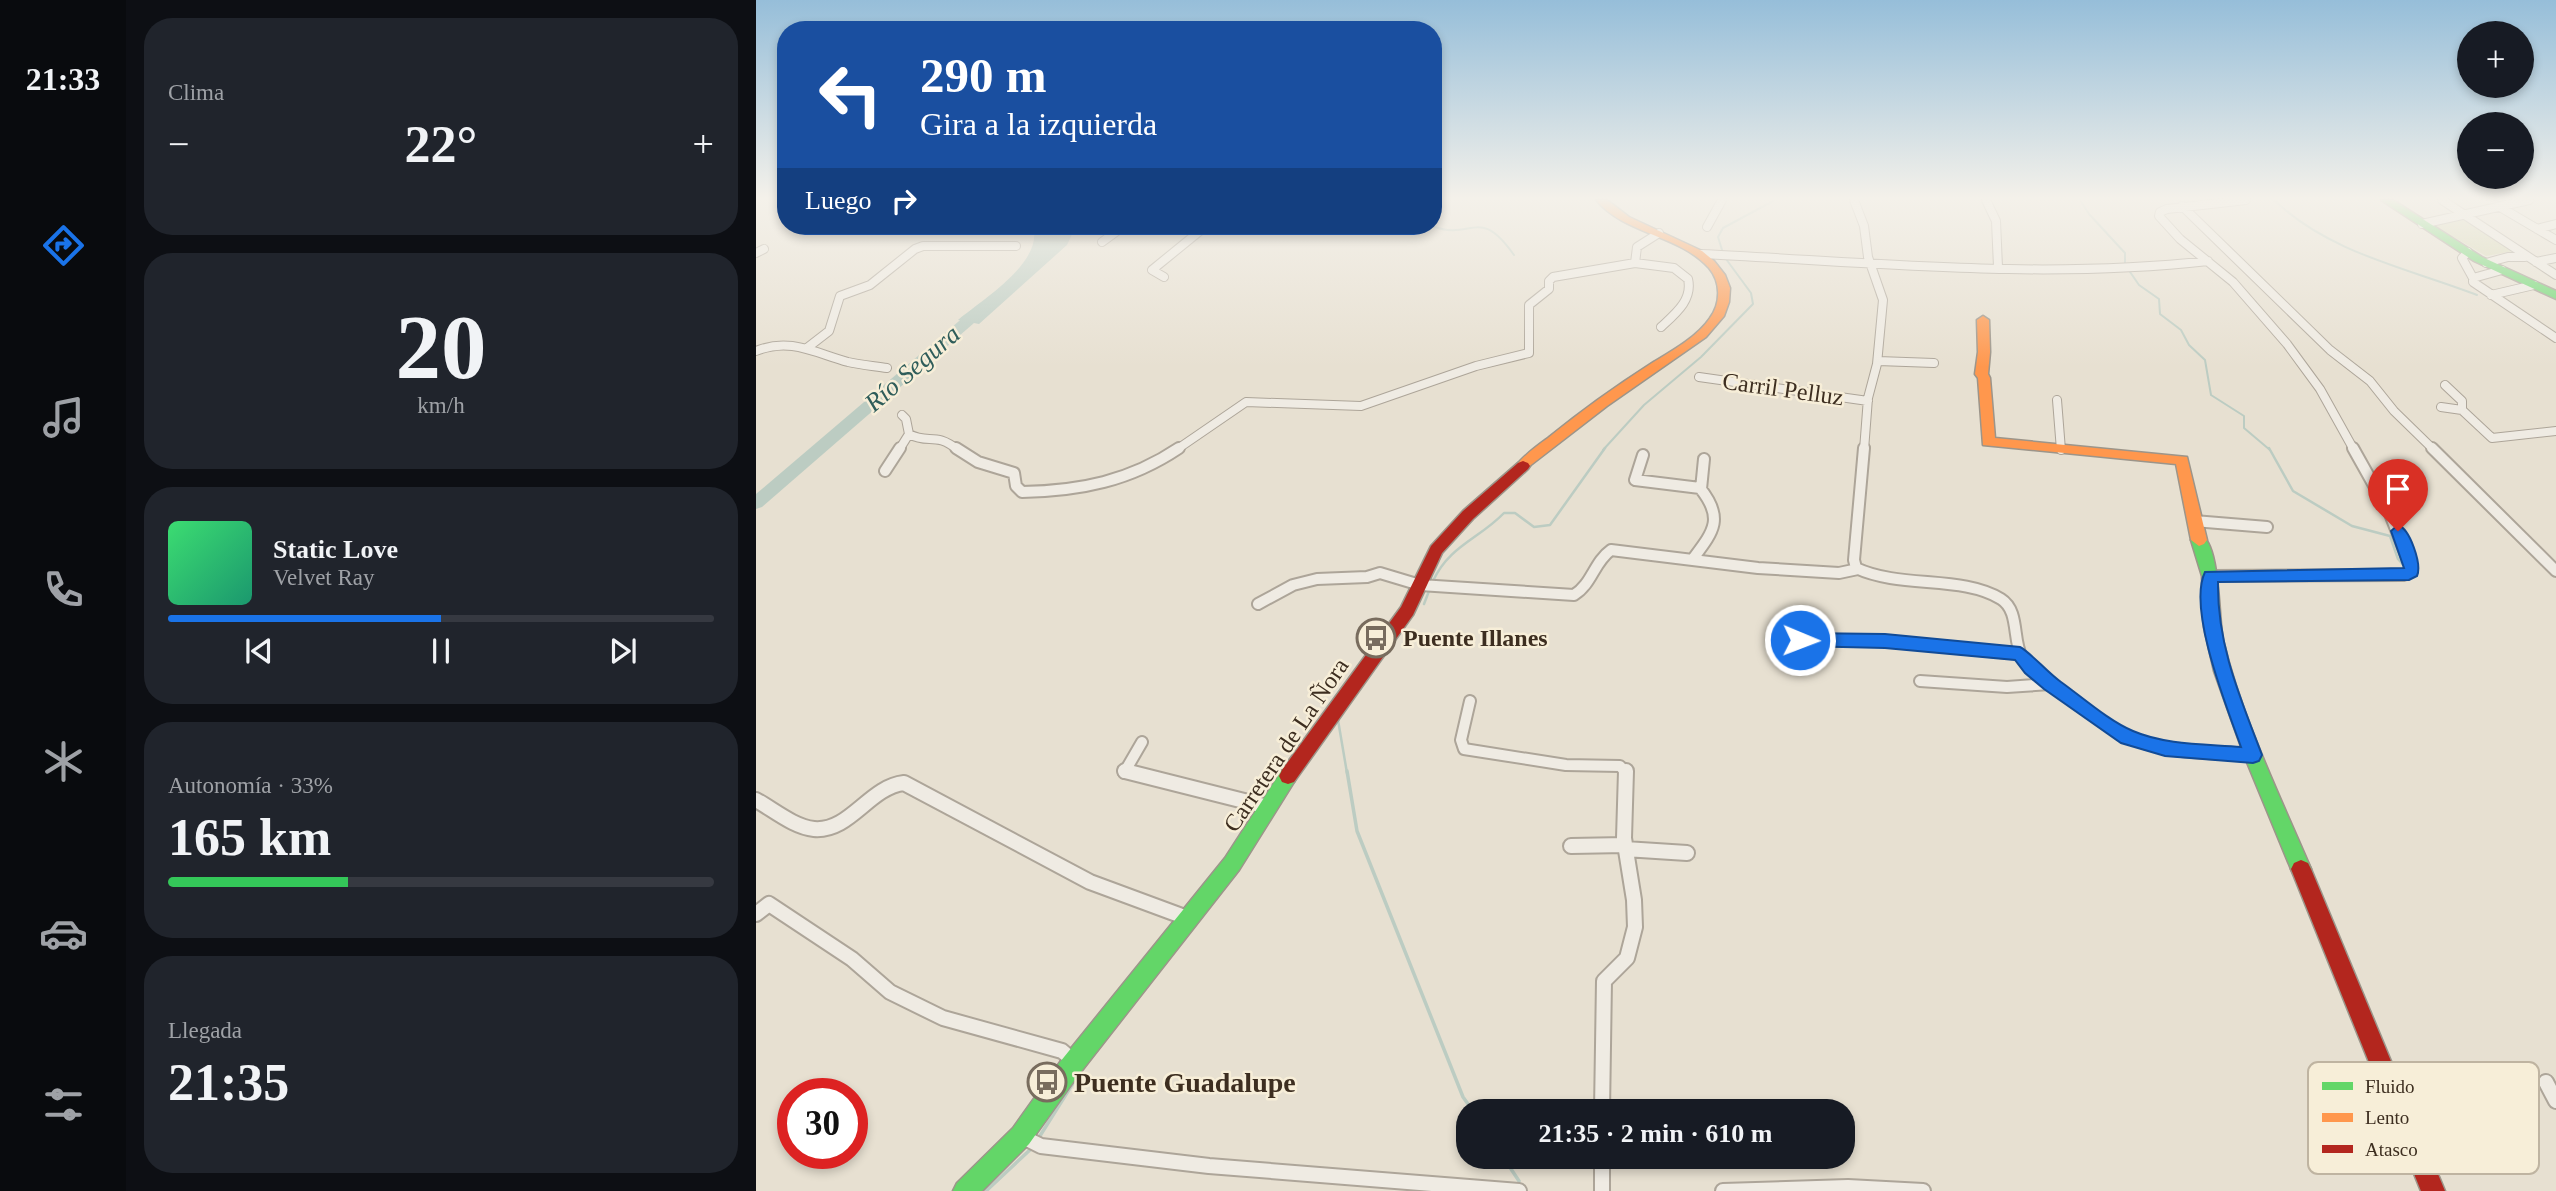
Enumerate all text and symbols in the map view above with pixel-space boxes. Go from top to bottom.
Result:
map controls [2457,21,2534,189]
button: + [2457,21,2534,98]
text: 290 m [920,48,1047,103]
icon: left [805,49,896,140]
text: 21:33 [26,61,100,97]
text: Clima [168,80,224,105]
text: Gira a la izquierda [920,106,1157,142]
button: − [2457,112,2534,189]
text: 22° [405,116,477,173]
text: − [168,123,189,165]
text: + [693,123,714,165]
icon: right [885,182,923,220]
text: Luego [805,186,871,215]
icon: directions [39,221,88,270]
text: 20 [396,297,487,398]
water label: Río Segura [858,319,966,418]
street label: Carril Pelluz [1721,368,1845,410]
icon: music [39,393,88,442]
text: km/h [417,393,465,418]
pin [2368,459,2428,531]
icon: arrive [2379,470,2417,508]
text: Static Love [273,535,398,564]
icon: phone [39,565,88,614]
text: Velvet Ray [273,565,375,590]
position arrow [1763,603,1837,677]
bus stop icon: Puente Illanes [1355,617,1397,659]
place label: Puente Illanes [1403,625,1548,651]
icon: previous [240,632,278,670]
icon: pause [422,632,460,670]
icon: next [604,632,642,670]
street label: Carretera de La Ñora [1218,653,1354,837]
icon: climate [39,737,88,786]
text: Autonomía · 33% [168,773,333,798]
text: 165 km [168,809,331,866]
icon: car [39,909,88,958]
text: Llegada [168,1018,242,1043]
text: 21:35 [168,1054,289,1111]
bus stop icon: Puente Guadalupe [1026,1061,1068,1103]
legend [2308,1062,2539,1174]
place label: Puente Guadalupe [1074,1067,1296,1098]
text: Fluido [2365,1076,2415,1097]
speed limit sign: 30 [777,1078,868,1169]
icon: filters [39,1080,88,1129]
text: Lento [2365,1107,2409,1128]
text: 21:35 · 2 min · 610 m [1539,1119,1773,1148]
text: Atasco [2365,1139,2418,1160]

